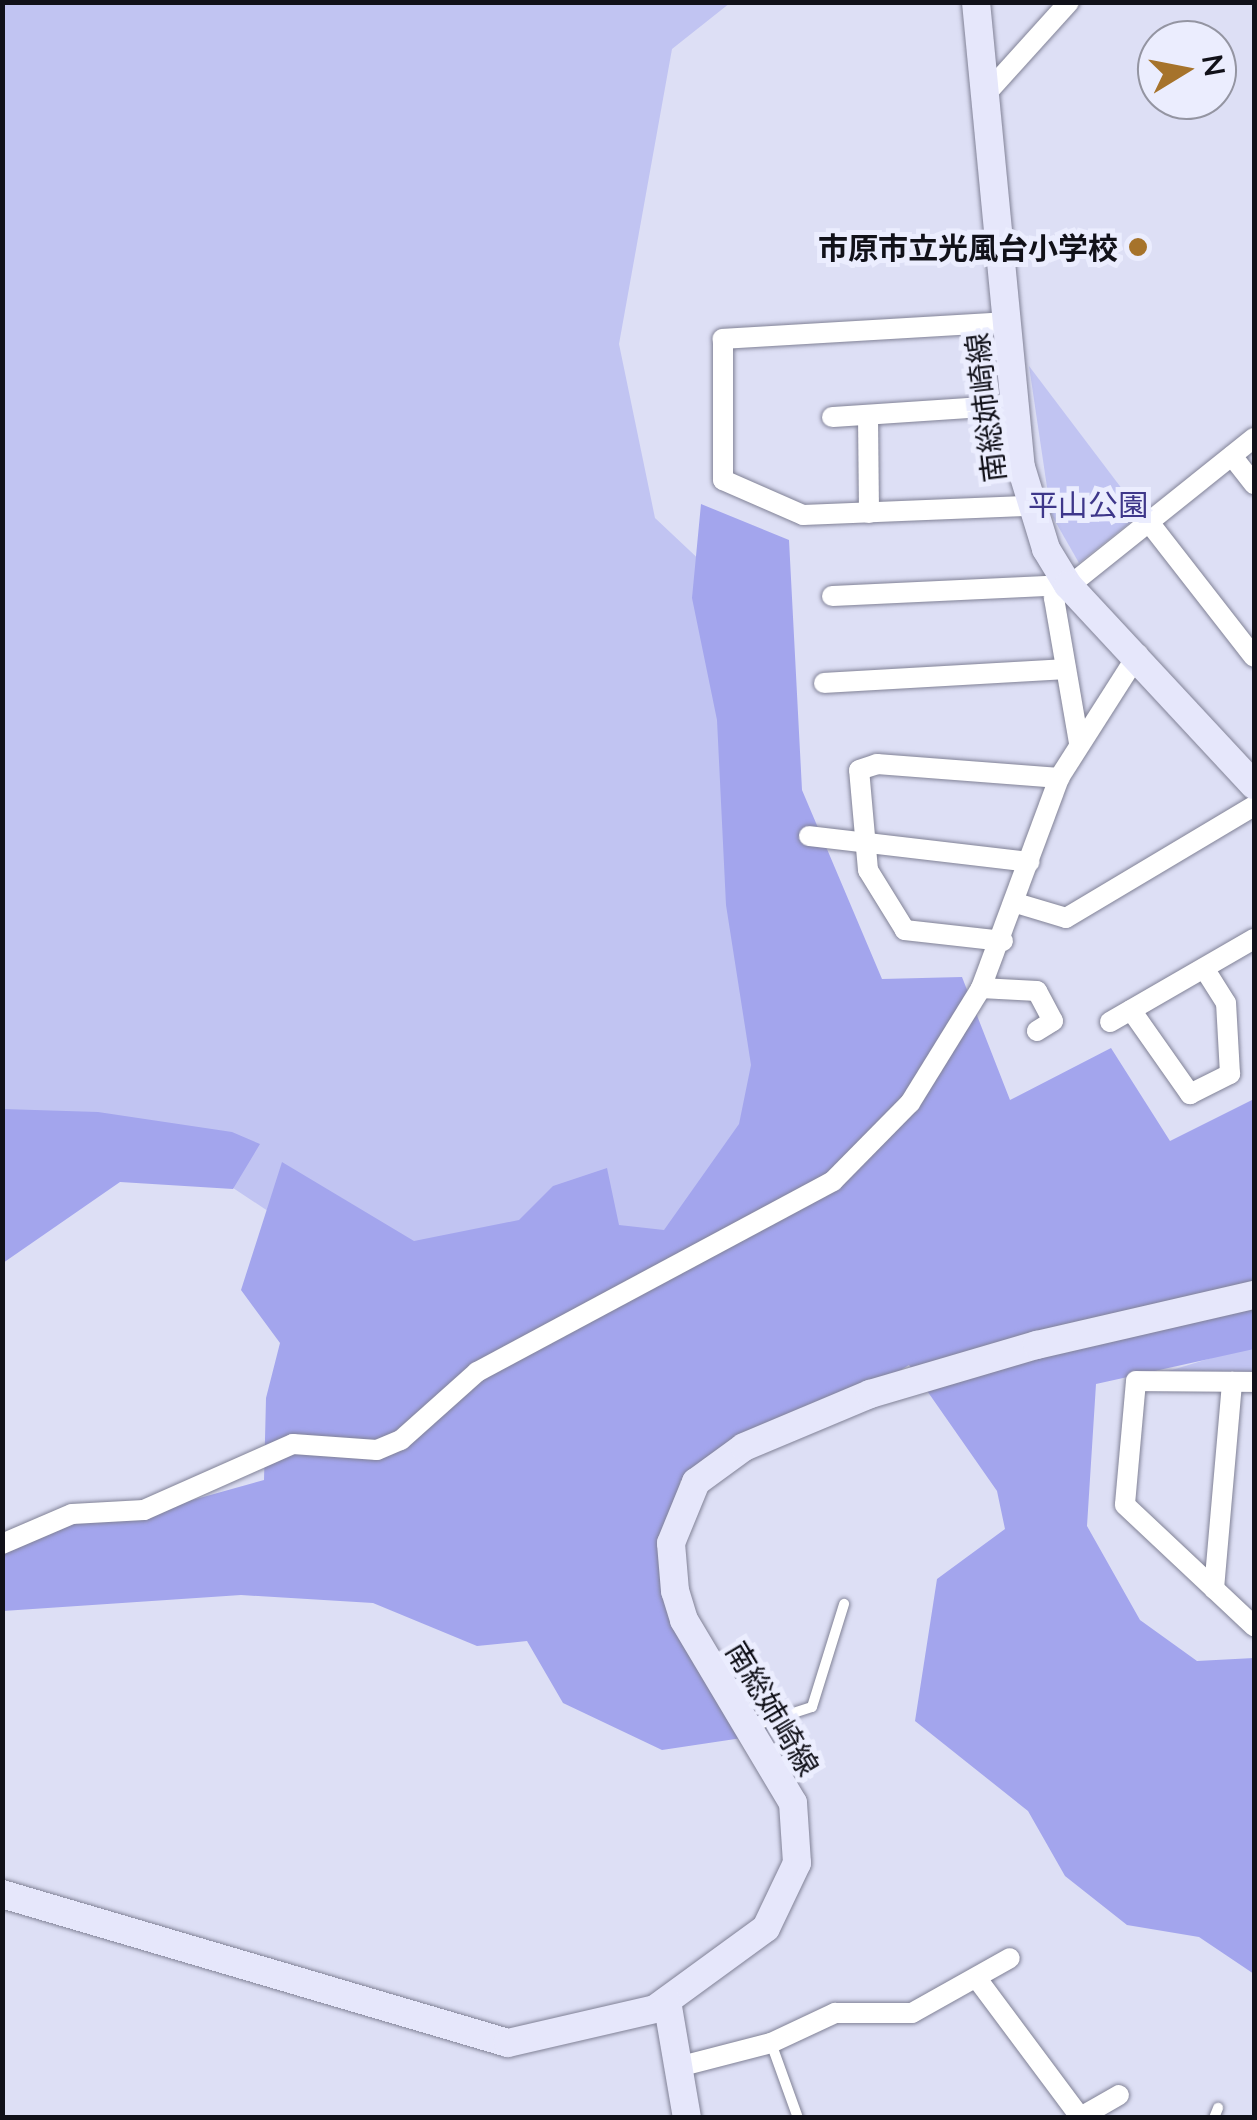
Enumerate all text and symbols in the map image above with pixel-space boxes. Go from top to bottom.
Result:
north arrow [1137,20,1237,120]
text: N [1196,52,1233,79]
place label: 市原市立光風台小学校 [818,229,1118,265]
marker: 市原市立光風台小学校 [1127,236,1149,258]
street label: 南総姉崎線 [958,331,1012,485]
park label: 平山公園 [1028,486,1148,522]
street label: 南総姉崎線 [719,1634,827,1782]

